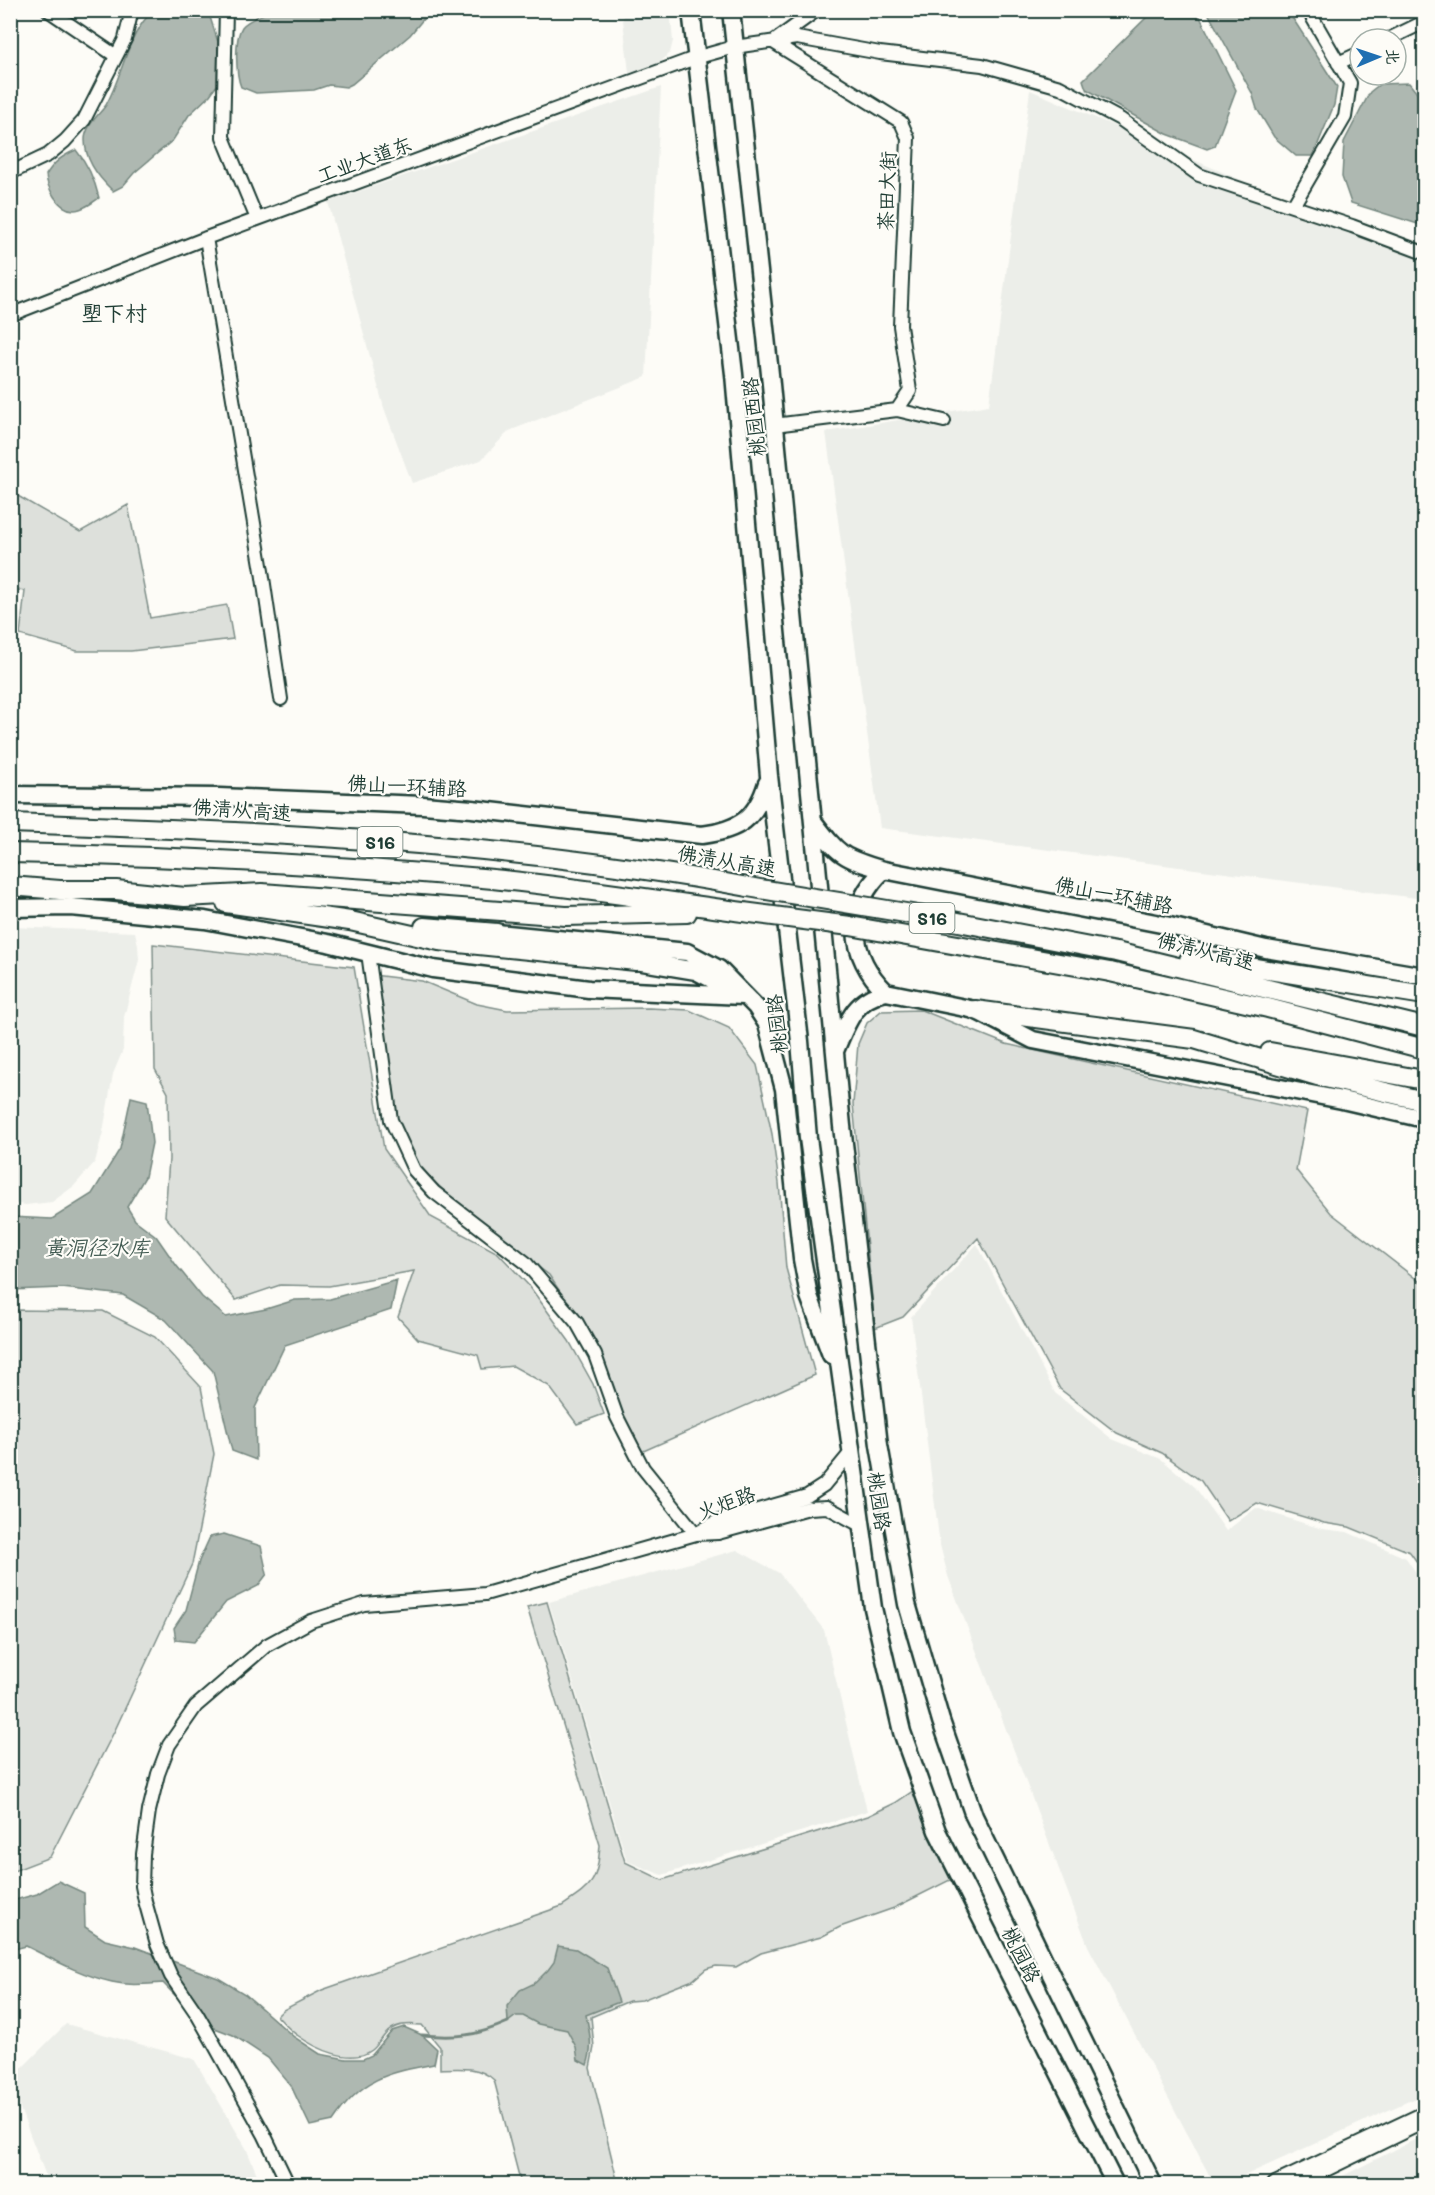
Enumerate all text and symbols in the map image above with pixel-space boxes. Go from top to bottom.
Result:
north arrow [1348,27,1408,87]
text: 北 [1383,48,1404,65]
street label: 工业大道东 [313,130,415,188]
street label: 茶田大街 [872,151,900,231]
district label: 塱下村 [81,298,147,327]
street label: 桃园西路 [736,375,770,458]
street label: 佛山一环辅路 [346,769,469,801]
street label: 佛清从高速 [191,793,293,825]
road number: S16 [358,827,403,857]
street label: 佛清从高速 [676,839,778,881]
street label: 佛山一环辅路 [1053,870,1176,918]
road number: S16 [910,903,954,933]
street label: 佛清从高速 [1154,925,1258,975]
street label: 桃园路 [760,992,792,1055]
water label: 黄洞径水库 [45,1233,151,1260]
street label: 桃园路 [863,1469,897,1534]
street label: 火炬路 [693,1479,760,1524]
street label: 桃园路 [997,1921,1048,1988]

